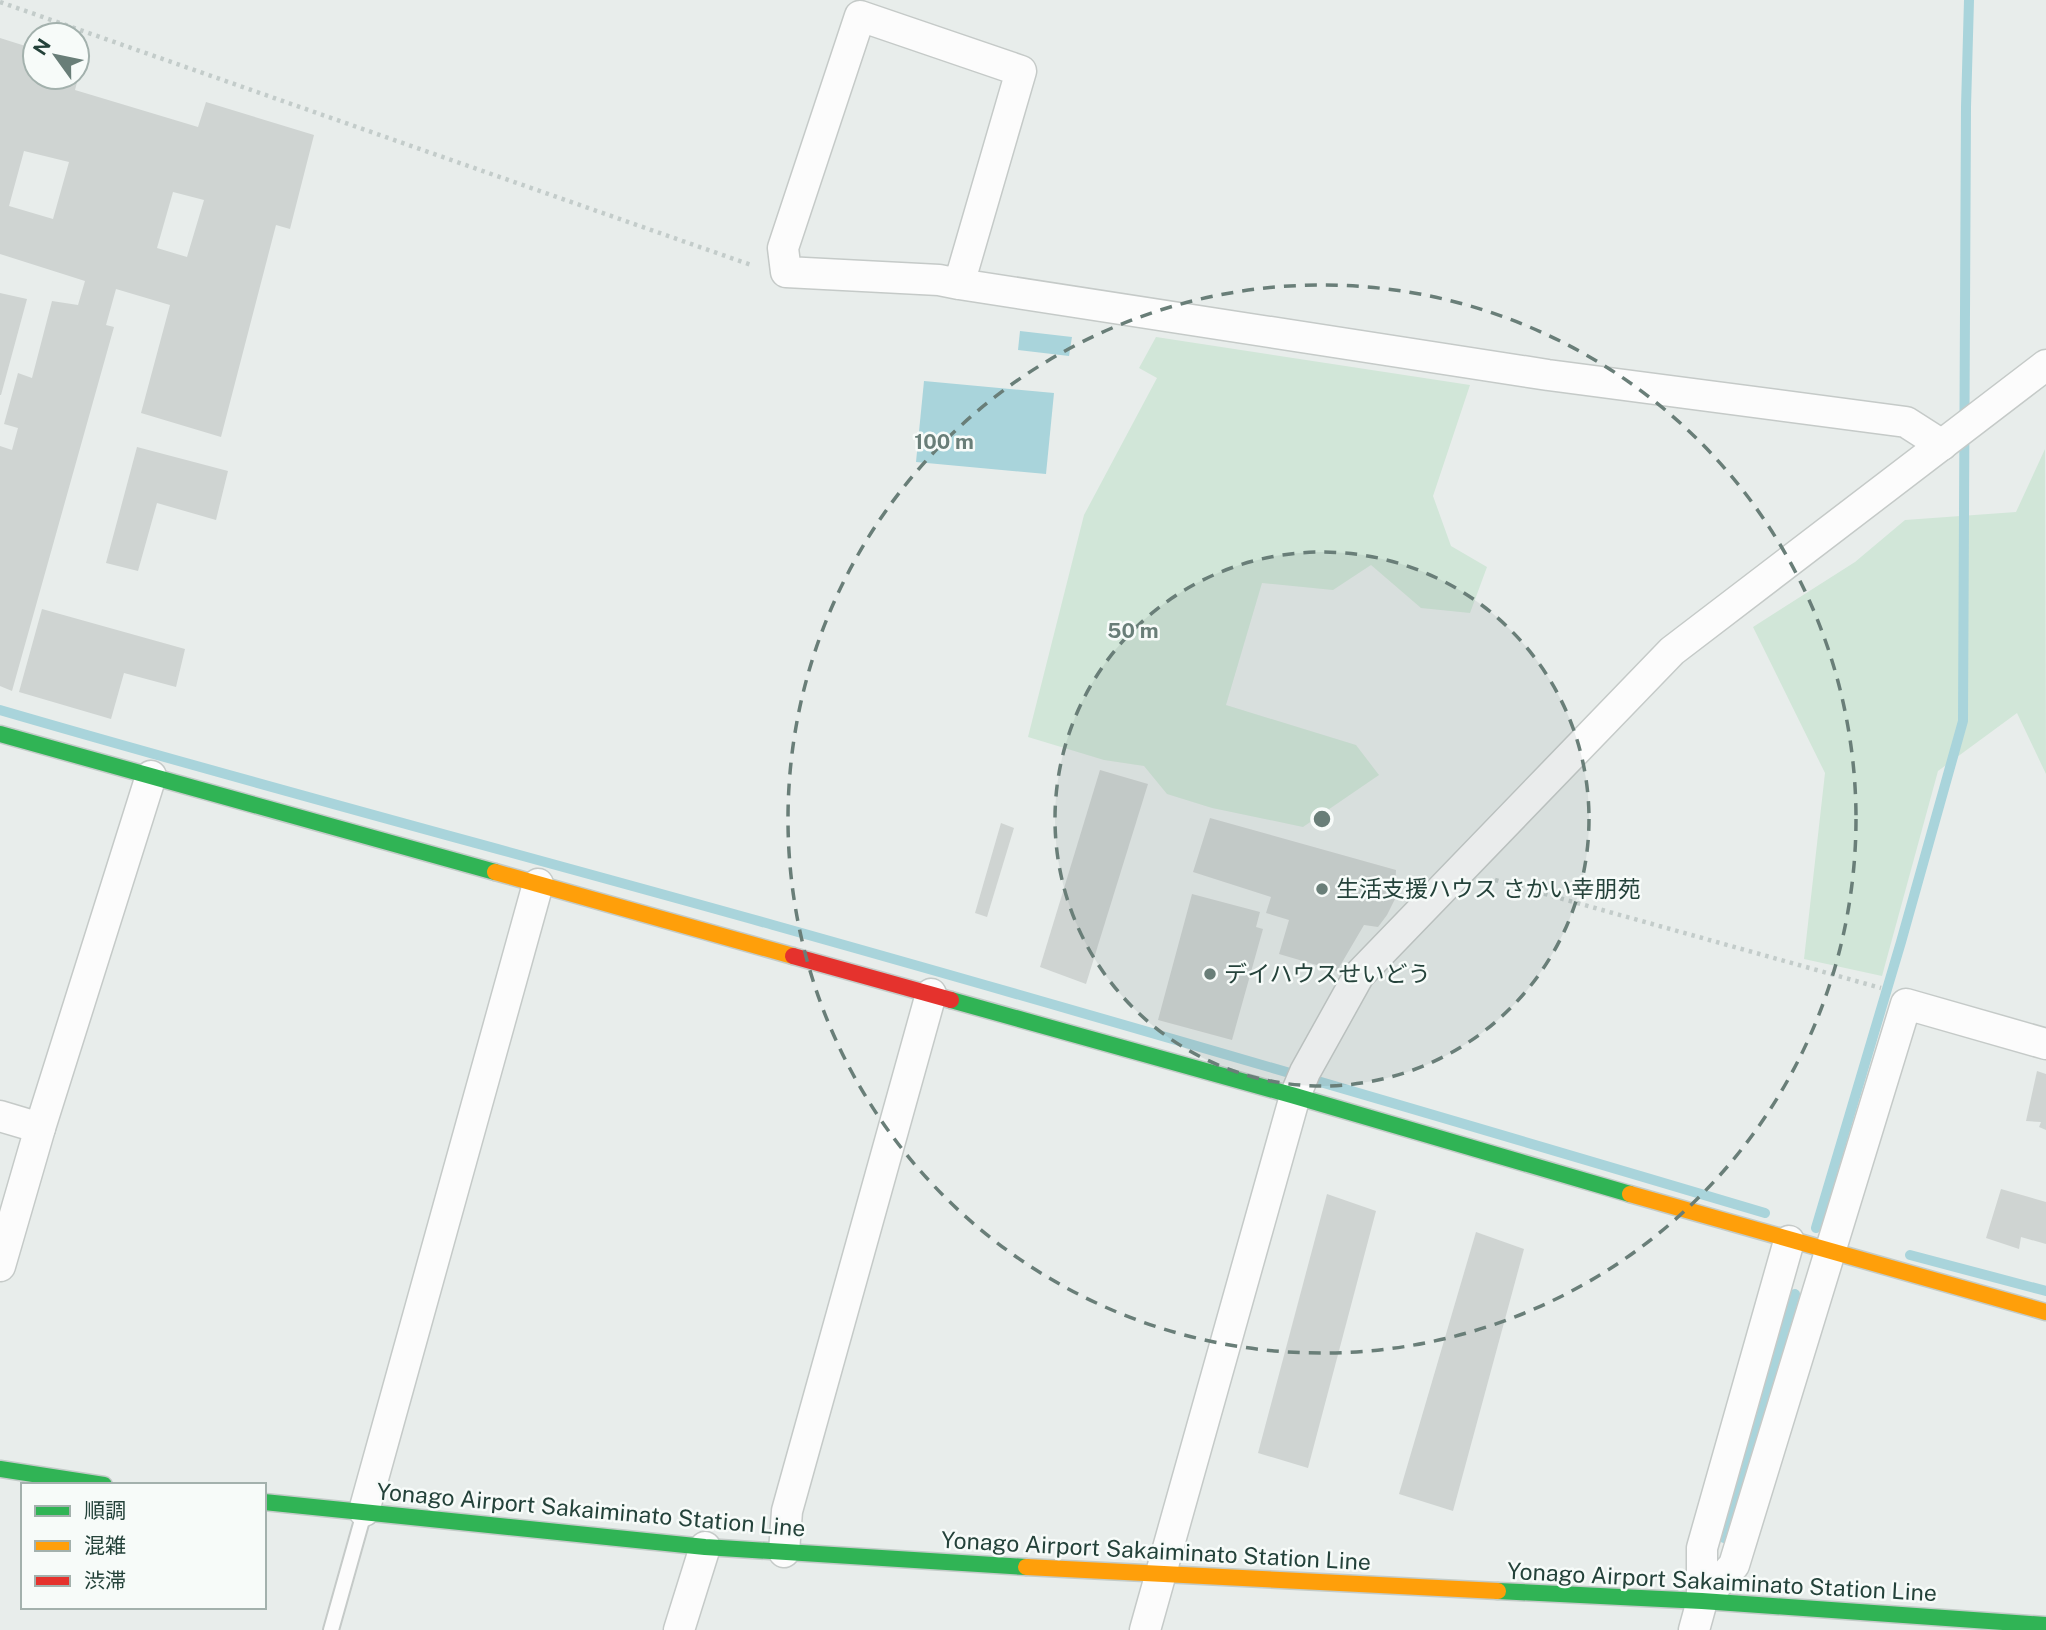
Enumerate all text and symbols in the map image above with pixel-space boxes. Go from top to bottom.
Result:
north arrow [21,21,91,91]
text: N [28,35,55,59]
text: 100 m [914,429,974,454]
text: 50 m [1107,618,1159,643]
centre of rings [1310,807,1334,831]
place label: 生活支援ハウス さかい幸朋苑 [1336,875,1641,902]
marker: 生活支援ハウス さかい幸朋苑 [1314,881,1330,897]
place label: デイハウスせいどう [1224,960,1431,987]
marker: デイハウスせいどう [1202,966,1218,982]
street label: Yonago Airport Sakaiminato Station Line [375,1477,807,1542]
legend [21,1483,266,1609]
text: 順調 [84,1498,126,1523]
street label: Yonago Airport Sakaiminato Station Line [940,1526,1372,1575]
text: 混雑 [84,1533,126,1558]
street label: Yonago Airport Sakaiminato Station Line [1506,1557,1938,1606]
text: 渋滞 [84,1568,126,1593]

